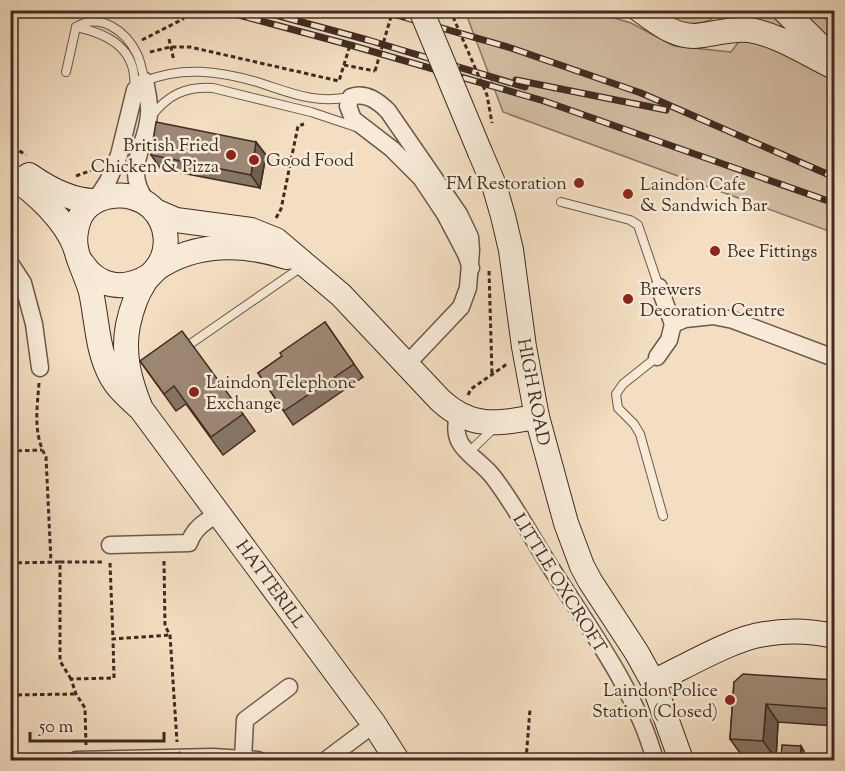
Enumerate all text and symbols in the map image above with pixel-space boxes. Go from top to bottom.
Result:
place label: British Fried Chicken & Pizza [91,134,219,181]
marker: British Fried Chicken & Pizza [224,148,238,162]
place label: Good Food [266,149,354,175]
marker: Good Food [247,153,261,167]
place label: FM Restoration [446,172,567,198]
place label: Laindon Cafe & Sandwich Bar [640,173,768,220]
marker: FM Restoration [572,176,586,190]
marker: Laindon Cafe & Sandwich Bar [621,187,635,201]
place label: Bee Fittings [727,240,817,266]
marker: Bee Fittings [708,244,722,258]
place label: Brewers Decoration Centre [640,278,785,325]
marker: Brewers Decoration Centre [621,292,635,306]
street label: HIGH ROAD [509,337,555,448]
place label: Laindon Telephone Exchange [206,371,356,418]
marker: Laindon Telephone Exchange [187,385,201,399]
street label: LITTLE OXCROFT [505,509,612,659]
street label: HATTERILL [228,535,311,635]
place label: Laindon Police Station (Closed) [592,679,718,726]
marker: Laindon Police Station (Closed) [723,693,737,707]
scale bar [30,705,164,743]
text: 50 m [38,715,74,741]

